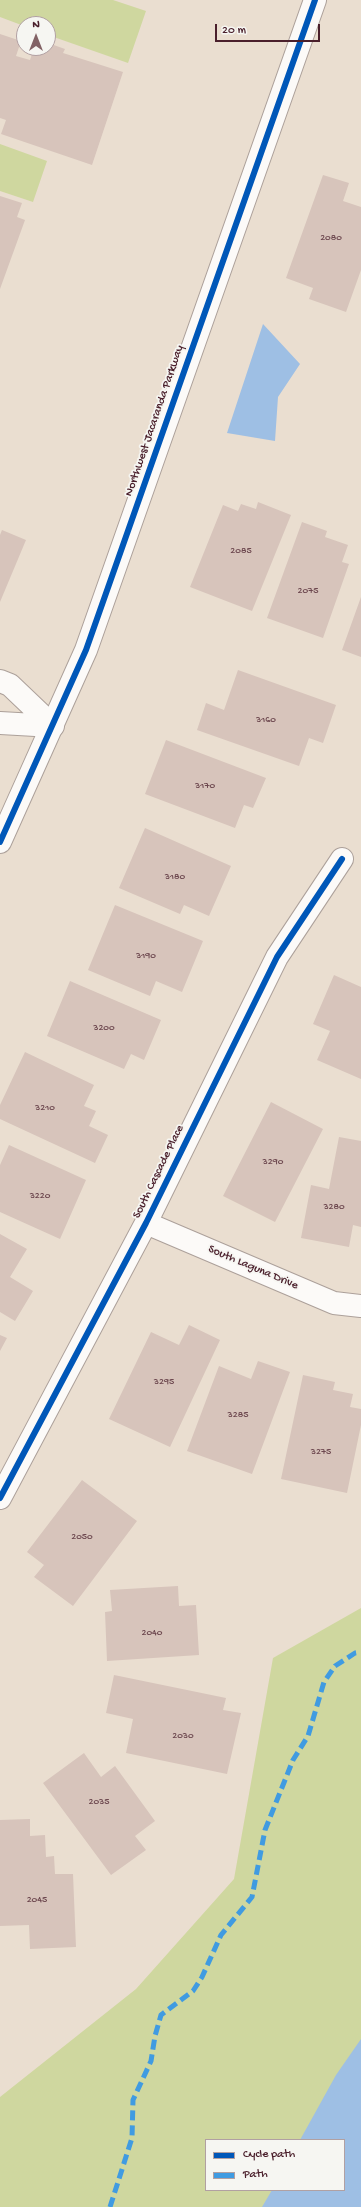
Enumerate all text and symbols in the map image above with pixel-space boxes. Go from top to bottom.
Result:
north arrow [16,16,56,56]
scale bar [217,16,322,42]
text: N [32,19,40,31]
text: 20 m [222,24,246,38]
house number: 2080 [320,232,342,244]
street label: Northwest Jacaranda Parkway [122,344,188,498]
house number: 2085 [230,545,252,557]
house number: 2075 [297,585,319,597]
house number: 3160 [256,714,276,726]
house number: 3170 [195,780,215,792]
house number: 3180 [165,871,185,883]
house number: 3190 [136,950,156,962]
house number: 3200 [93,1022,115,1034]
house number: 3210 [35,1102,55,1114]
street label: South Cascade Place [130,1123,188,1221]
house number: 3290 [263,1156,283,1168]
house number: 3220 [30,1190,50,1202]
house number: 3280 [323,1201,345,1213]
street label: South Laguna Drive [206,1243,300,1293]
house number: 3295 [154,1376,174,1388]
house number: 3285 [228,1409,248,1421]
house number: 3275 [311,1446,331,1458]
house number: 2050 [71,1531,93,1543]
house number: 2040 [142,1627,162,1639]
house number: 2030 [172,1730,194,1742]
house number: 2035 [88,1796,110,1808]
house number: 2045 [27,1894,47,1906]
legend [205,2139,345,2191]
text: Cycle path [243,2148,295,2162]
text: Path [243,2168,268,2182]

